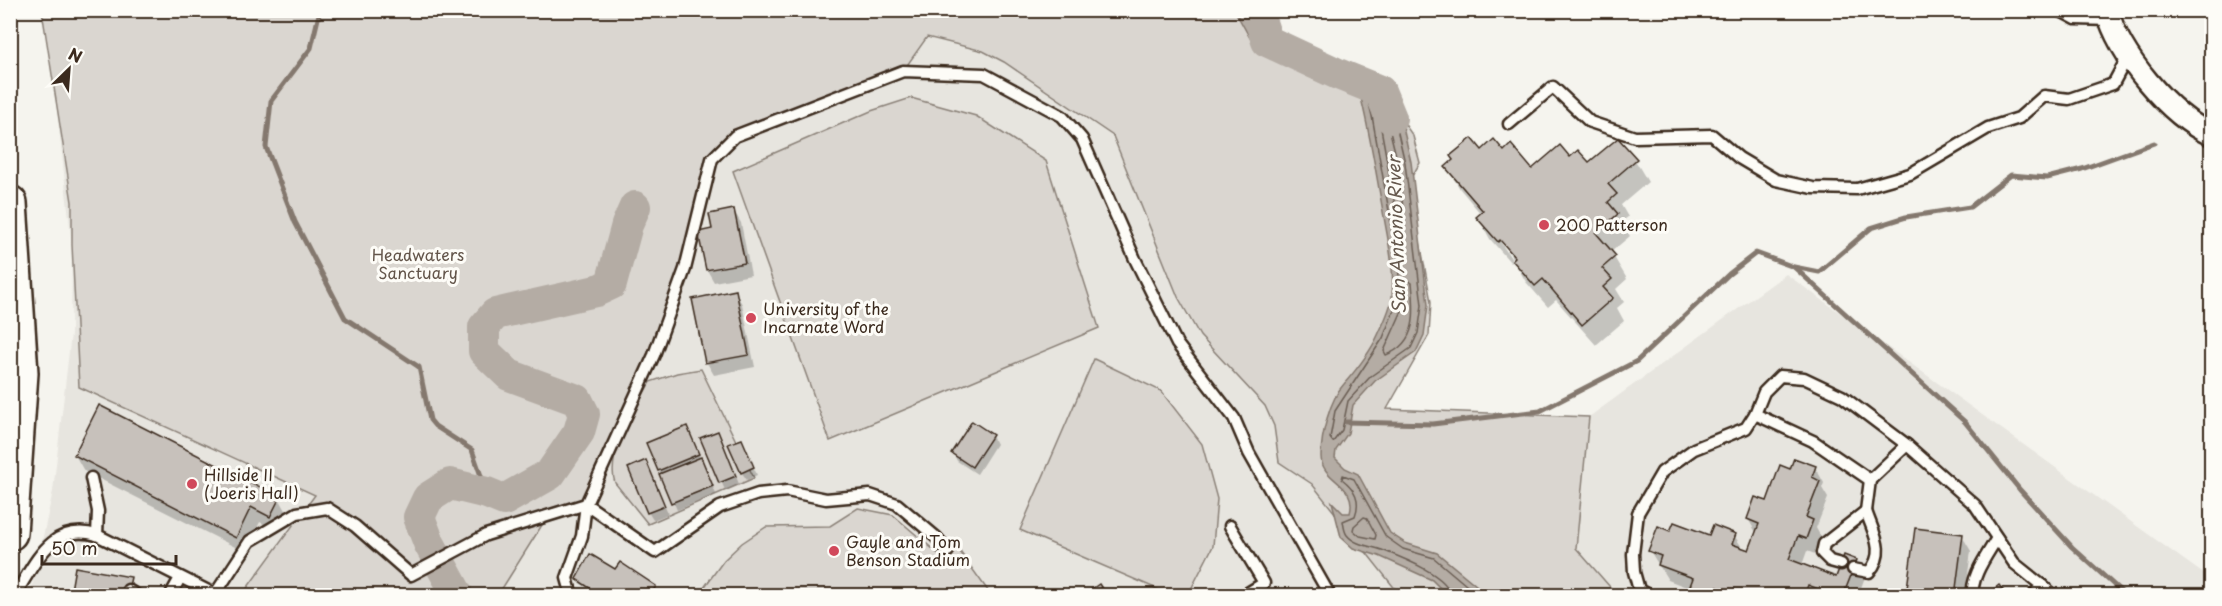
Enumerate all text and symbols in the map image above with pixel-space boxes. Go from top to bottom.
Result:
north arrow [39,39,99,99]
text: N [65,41,87,68]
water label: San Antonio River [1379,153,1412,314]
place label: 200 Patterson [1556,212,1668,236]
marker: 200 Patterson [1537,218,1551,232]
park label: Headwaters Sanctuary [372,242,464,284]
place label: University of the Incarnate Word [763,296,888,338]
marker: University of the Incarnate Word [744,311,758,325]
place label: Hillside II (Joeris Hall) [204,462,299,504]
marker: Hillside II (Joeris Hall) [185,477,199,491]
scale bar [42,528,176,566]
place label: Gayle and Tom Benson Stadium [846,529,970,571]
text: 50 m [51,534,98,561]
marker: Gayle and Tom Benson Stadium [827,544,841,558]

